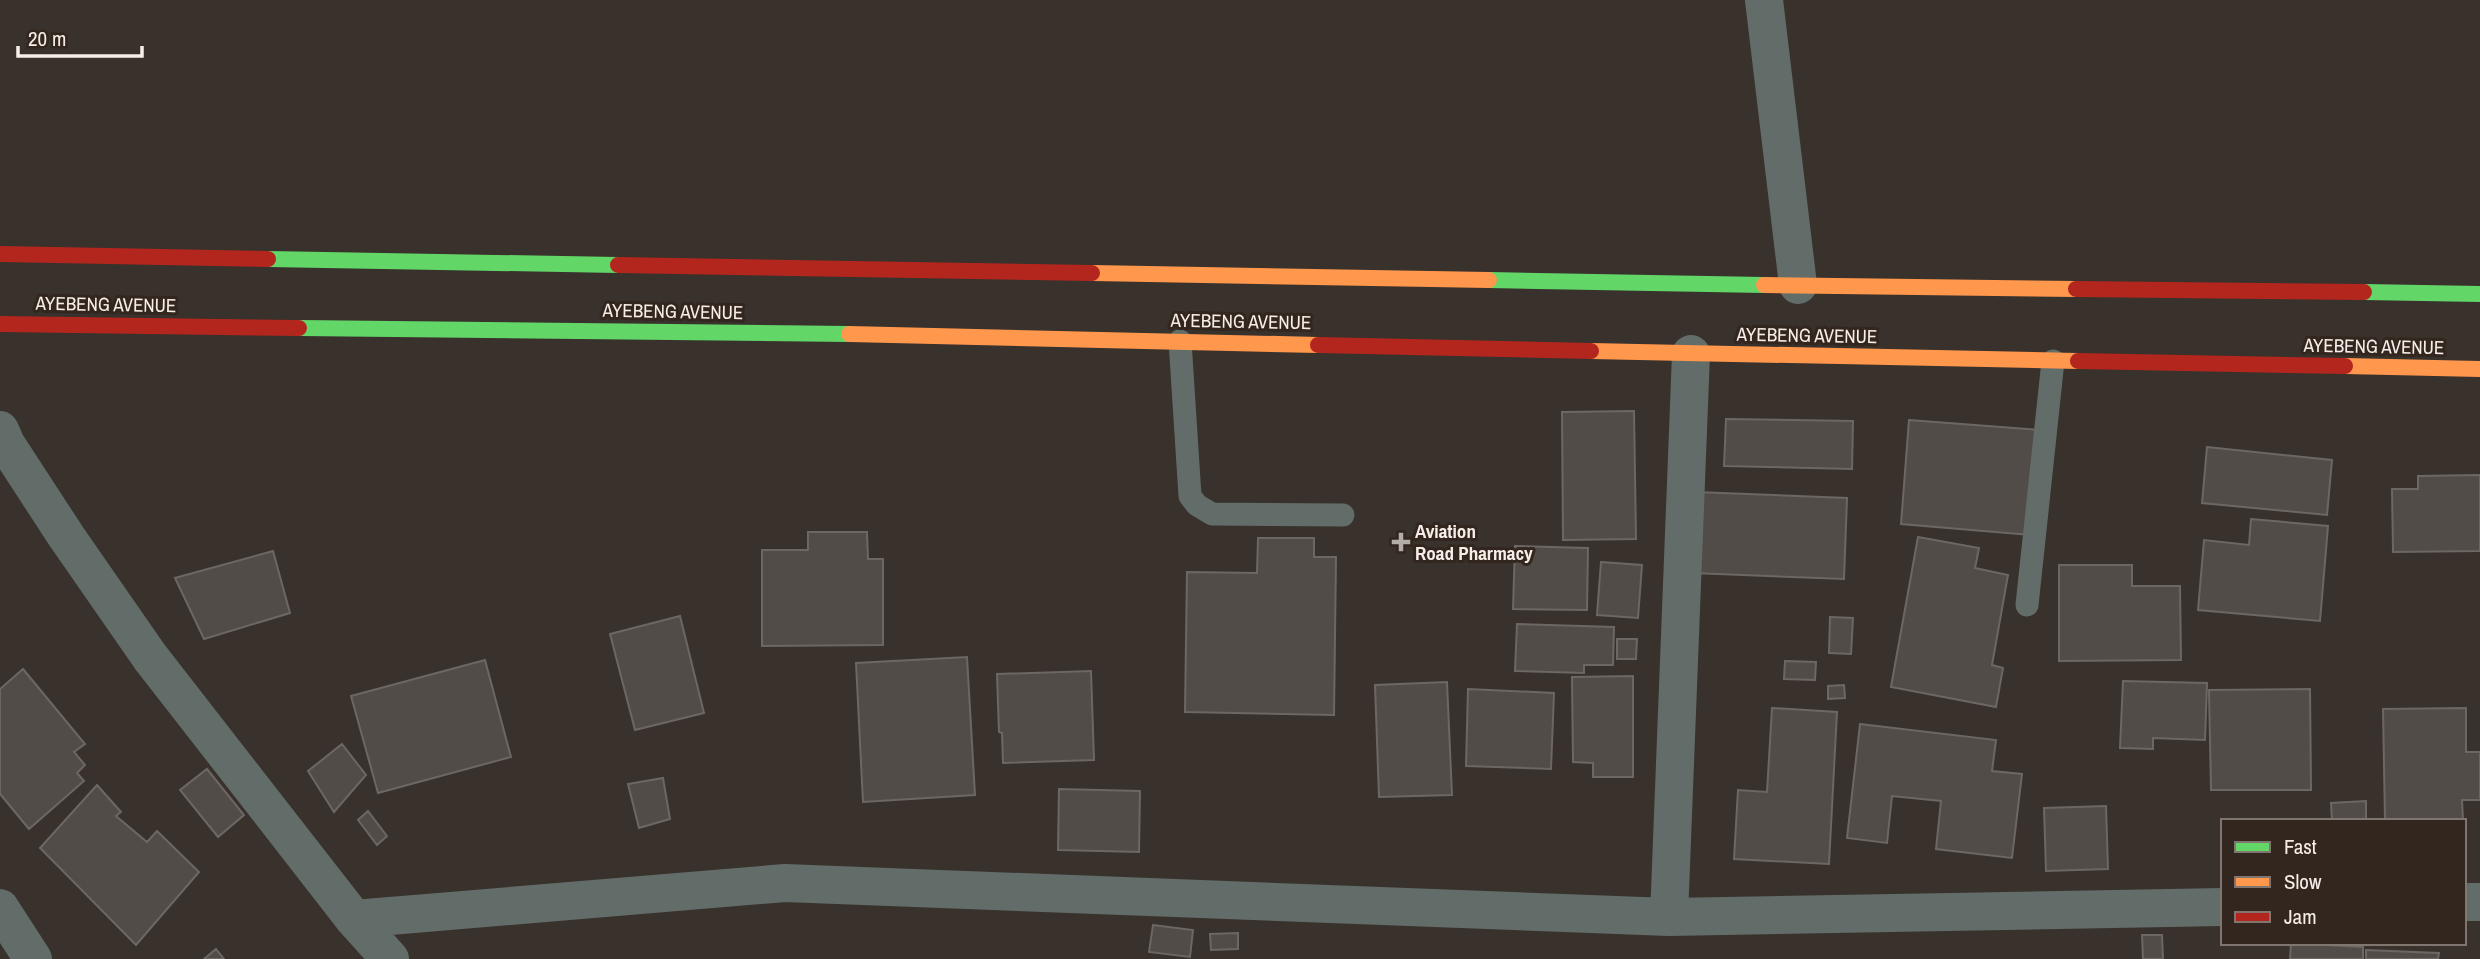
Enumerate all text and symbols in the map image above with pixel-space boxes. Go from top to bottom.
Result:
scale bar [18,14,142,58]
text: 20 m [28,24,66,53]
street label: AYEBENG AVENUE [34,290,177,318]
street label: AYEBENG AVENUE [601,297,744,325]
street label: AYEBENG AVENUE [1169,307,1312,335]
street label: AYEBENG AVENUE [1735,321,1878,349]
street label: AYEBENG AVENUE [2302,332,2445,360]
place label: Aviation Road Pharmacy [1415,518,1533,566]
marker: Aviation Road Pharmacy [1393,534,1409,550]
legend [2221,819,2466,945]
text: Fast [2284,832,2317,861]
text: Slow [2284,867,2322,896]
text: Jam [2284,902,2317,931]

